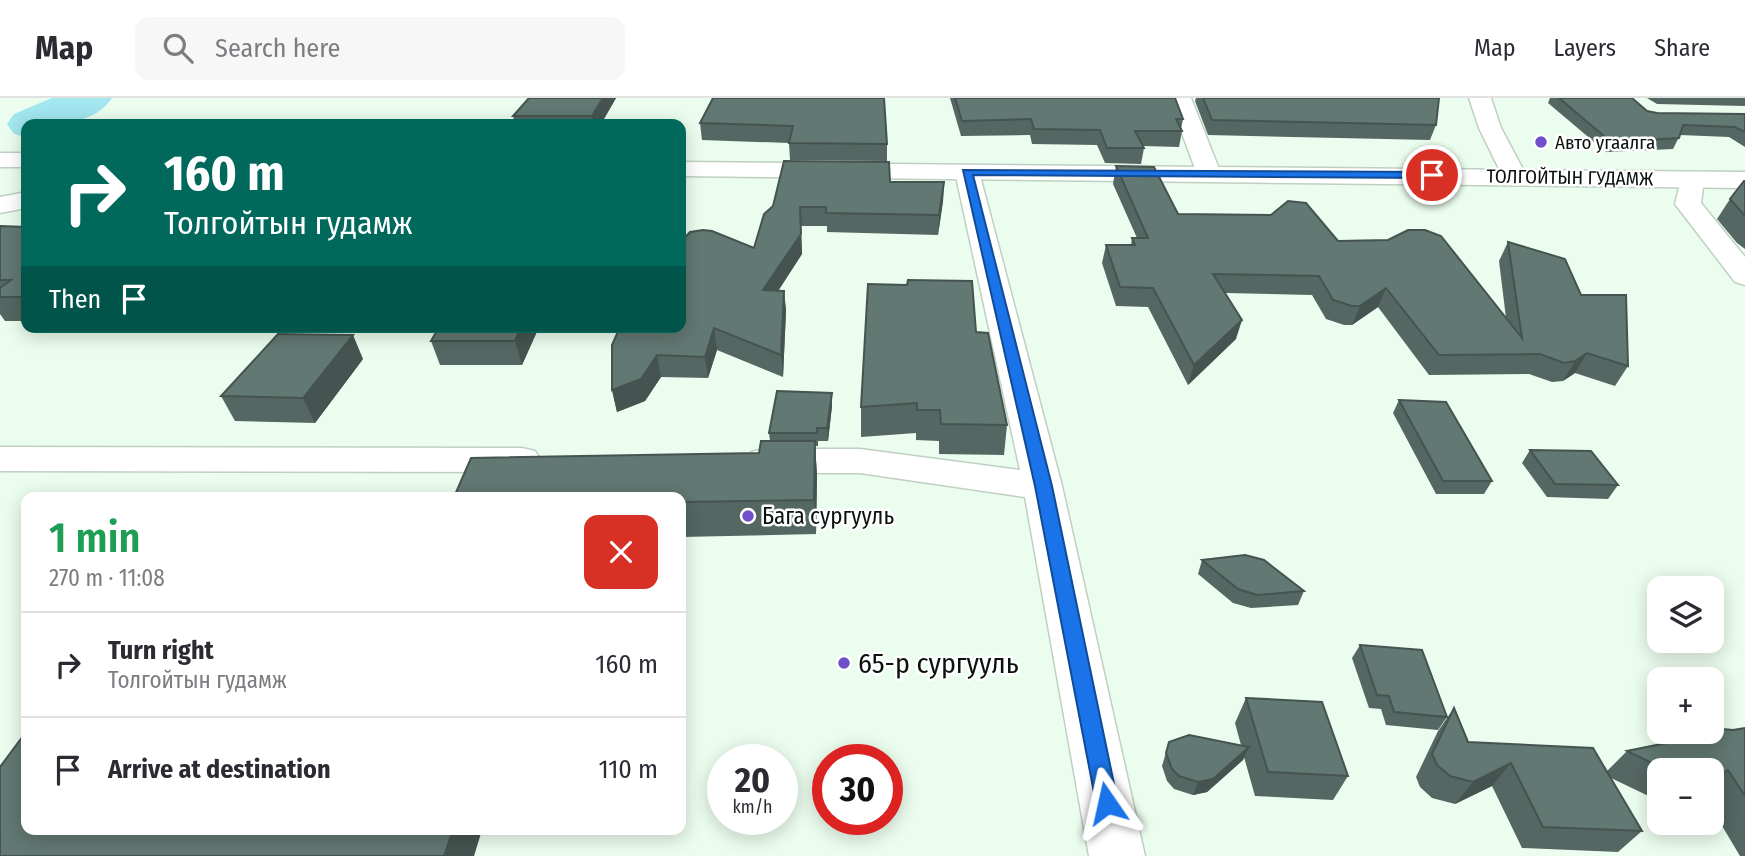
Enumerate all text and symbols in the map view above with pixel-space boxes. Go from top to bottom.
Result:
search box [135,17,625,80]
text: Map [35,28,93,68]
icon: search [159,29,197,67]
text: Search here [215,33,340,64]
text: Map [1474,34,1516,62]
text: Layers [1554,34,1616,62]
text: Share [1654,34,1710,62]
place label: Авто угаалга [1555,131,1655,154]
marker: Авто угаалга [1533,134,1549,150]
text: 160 m [164,144,285,203]
pin [1402,145,1462,205]
icon: right [49,147,140,238]
icon: arrive [1413,156,1451,194]
street label: ТОЛГОЙТЫН ГУДАМЖ [1487,165,1654,190]
text: Толгойтын гудамж [164,204,413,242]
icon: arrive [115,280,153,318]
text: Then [49,284,101,315]
place label: Бага сургууль [762,502,894,530]
marker: Бага сургууль [740,508,756,524]
text: 1 min [49,513,140,563]
button: close [584,515,658,589]
text: 270 m · 11:08 [49,564,165,592]
map controls [1647,576,1724,835]
button: layers [1647,576,1724,653]
text: Turn right [108,635,214,666]
icon: right [49,646,87,684]
place label: 65-р сургууль [858,647,1019,680]
text: 160 m [595,649,658,680]
marker: 65-р сургууль [836,655,852,671]
text: Толгойтын гудамж [108,666,287,694]
button: + [1647,667,1724,744]
speed limit sign: 30 [812,744,903,835]
icon: arrive [49,751,87,789]
text: Arrive at destination [108,754,331,785]
text: 110 m [598,754,658,785]
button: − [1647,758,1724,835]
text: 20 [735,759,770,801]
position arrow [1070,766,1144,840]
text: km/h [732,796,773,818]

